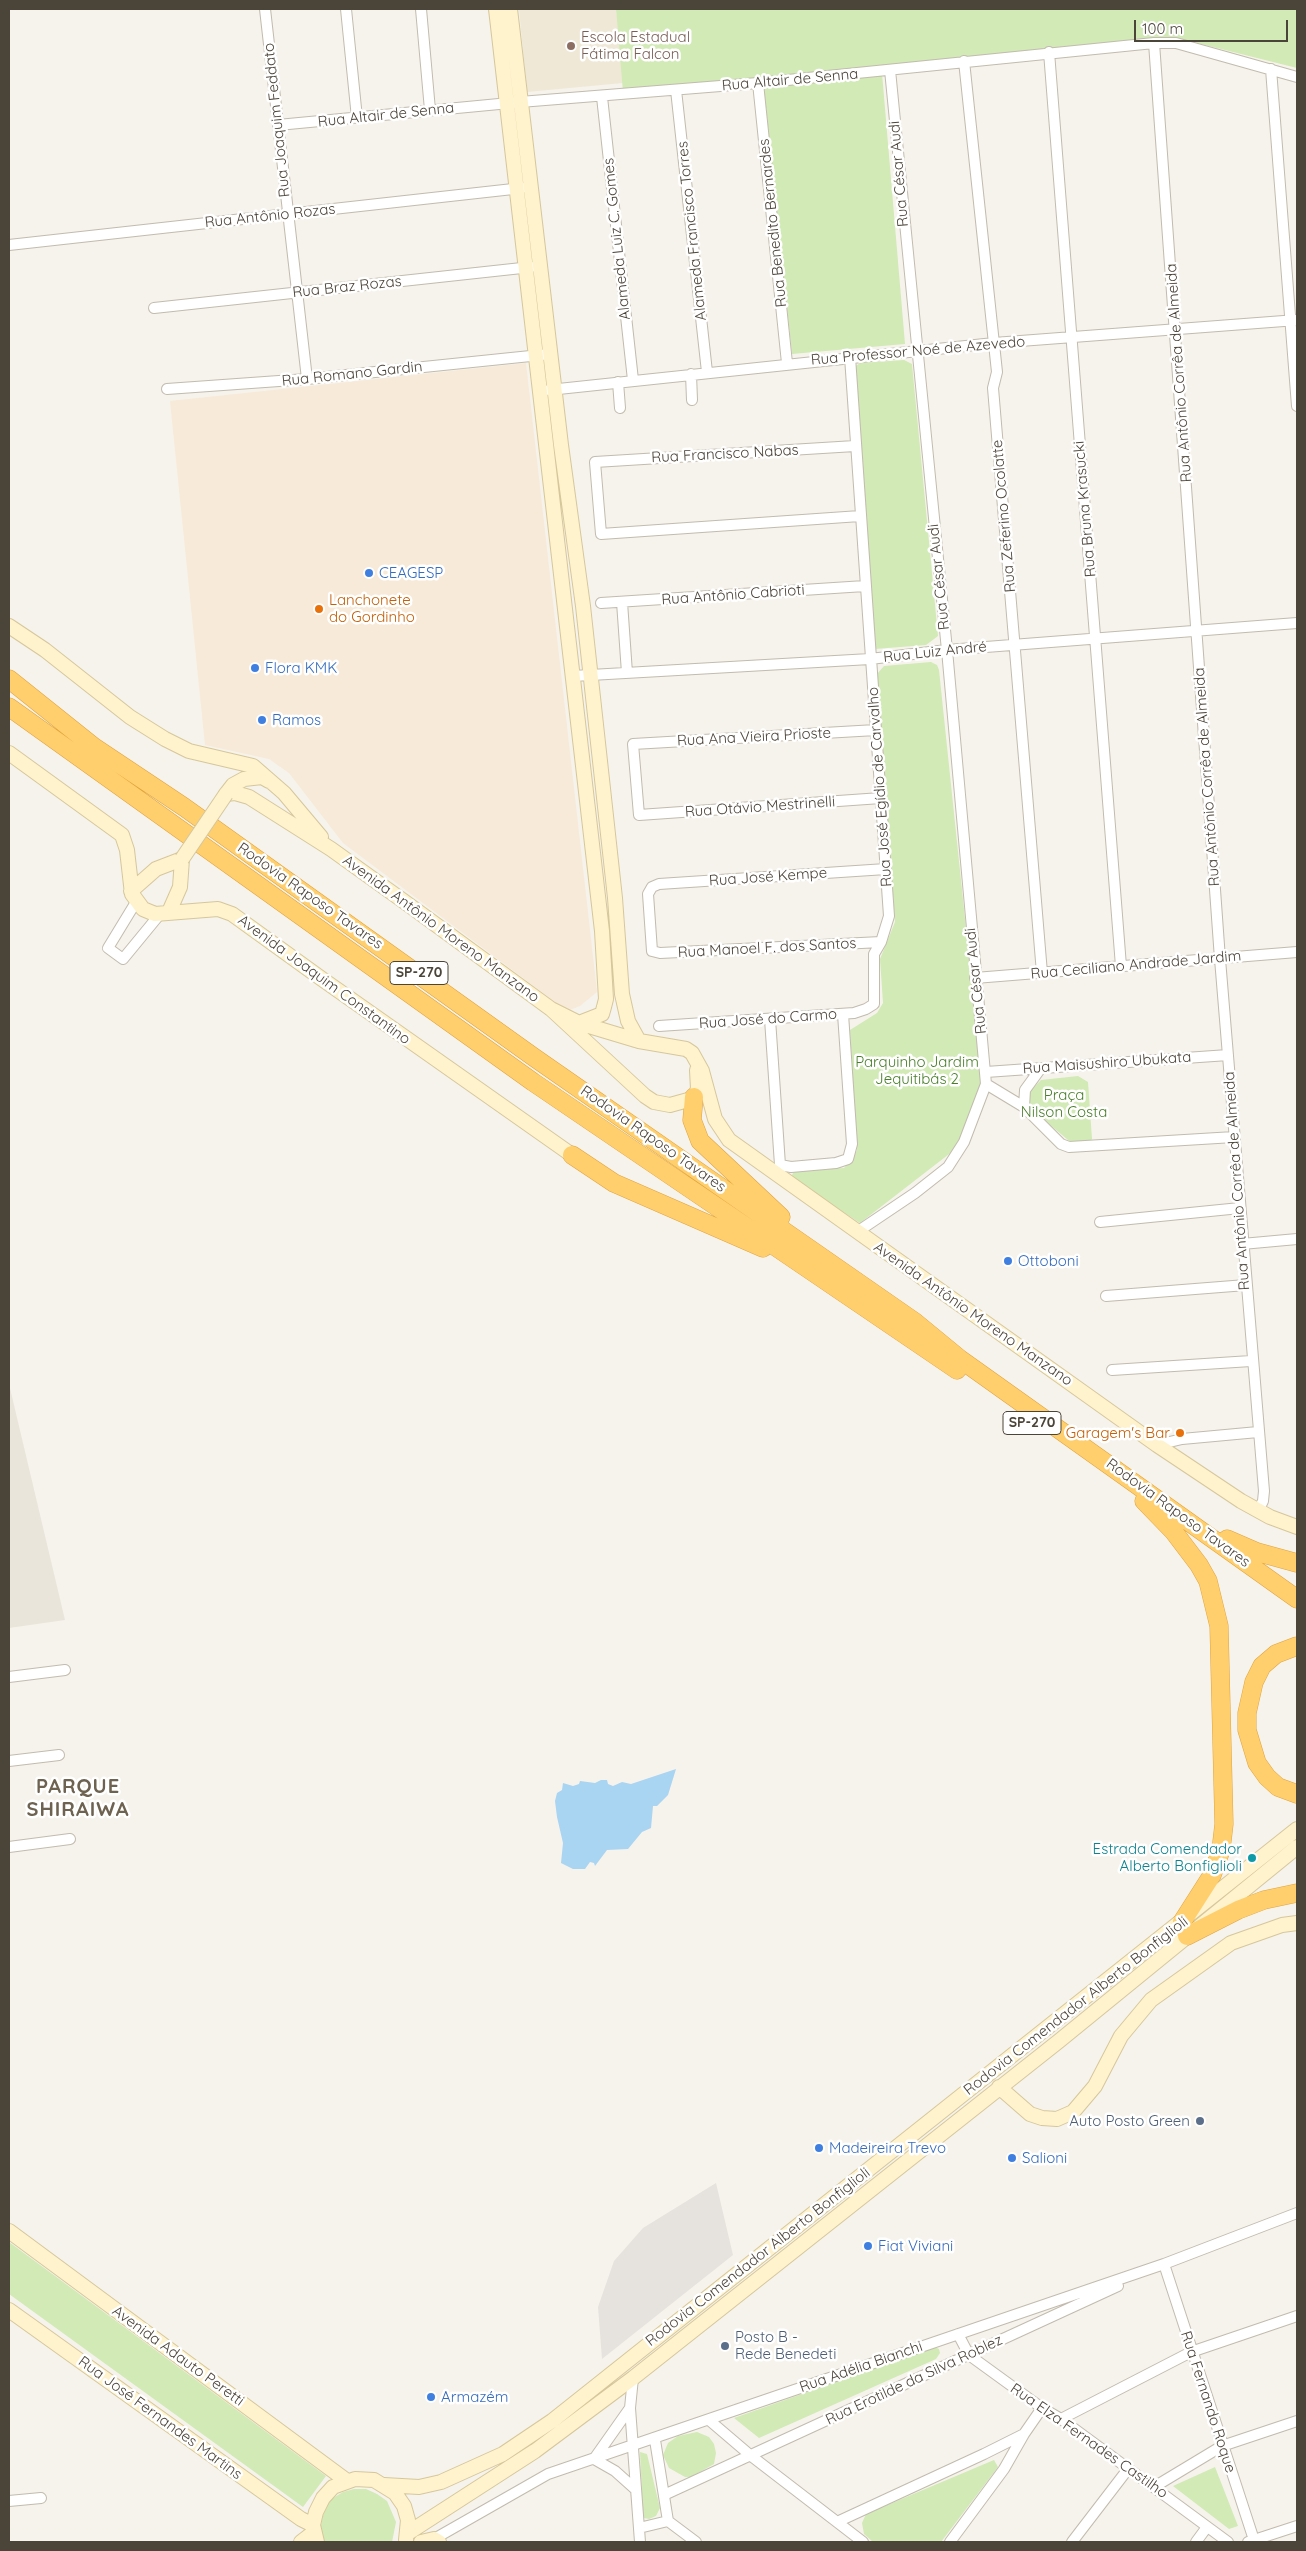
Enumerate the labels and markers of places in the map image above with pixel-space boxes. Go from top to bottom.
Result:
place label: Escola Estadual Fátima Falcon [581,28,690,63]
marker: Escola Estadual Fátima Falcon [565,40,577,52]
place label: CEAGESP [379,564,443,582]
marker: CEAGESP [363,567,375,579]
place label: Lanchonete do Gordinho [329,591,415,626]
marker: Lanchonete do Gordinho [313,603,325,615]
place label: Flora KMK [265,659,337,677]
marker: Flora KMK [249,662,261,674]
place label: Ramos [272,711,321,729]
marker: Ramos [256,714,268,726]
place label: Ottoboni [1018,1252,1079,1270]
marker: Ottoboni [1002,1255,1014,1267]
place label: Garagem's Bar [1066,1424,1170,1442]
marker: Garagem's Bar [1174,1427,1186,1439]
place label: Estrada Comendador Alberto Bonfiglioli [1093,1840,1242,1875]
marker: Estrada Comendador Alberto Bonfiglioli [1246,1852,1258,1864]
place label: Auto Posto Green [1069,2112,1190,2130]
marker: Auto Posto Green [1194,2115,1206,2127]
place label: Madeireira Trevo [829,2139,946,2157]
marker: Madeireira Trevo [813,2142,825,2154]
place label: Salioni [1022,2149,1067,2167]
marker: Salioni [1006,2152,1018,2164]
place label: Fiat Viviani [878,2237,953,2255]
marker: Fiat Viviani [862,2240,874,2252]
place label: Posto B - Rede Benedeti [735,2328,836,2363]
marker: Posto B - Rede Benedeti [719,2340,731,2352]
place label: Armazém [441,2388,508,2406]
marker: Armazém [425,2391,437,2403]

